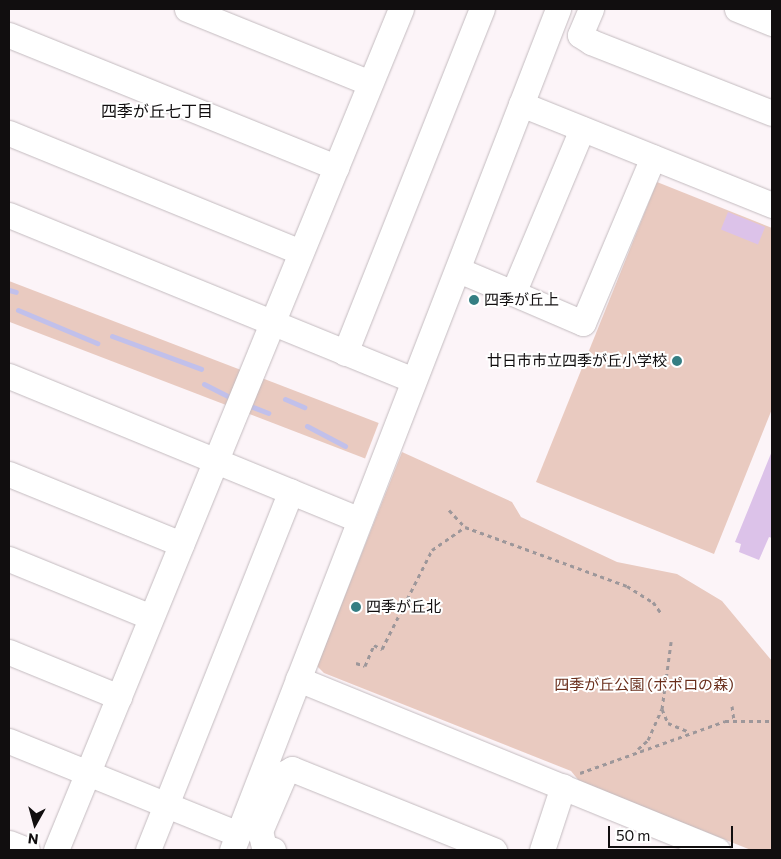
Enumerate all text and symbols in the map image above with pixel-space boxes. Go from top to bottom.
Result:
district label: 四季が丘七丁目 [101,101,213,121]
place label: 四季が丘上 [484,291,559,309]
marker: 四季が丘上 [468,294,480,306]
place label: 廿日市市立四季が丘小学校 [487,352,667,370]
marker: 廿日市市立四季が丘小学校 [671,355,683,367]
place label: 四季が丘北 [366,598,441,616]
marker: 四季が丘北 [350,601,362,613]
park label: 四季が丘公園 (ポポロの森) [554,676,734,694]
north arrow [10,799,60,849]
scale bar [611,816,736,848]
text: 50 m [616,826,650,844]
text: N [27,830,39,848]

